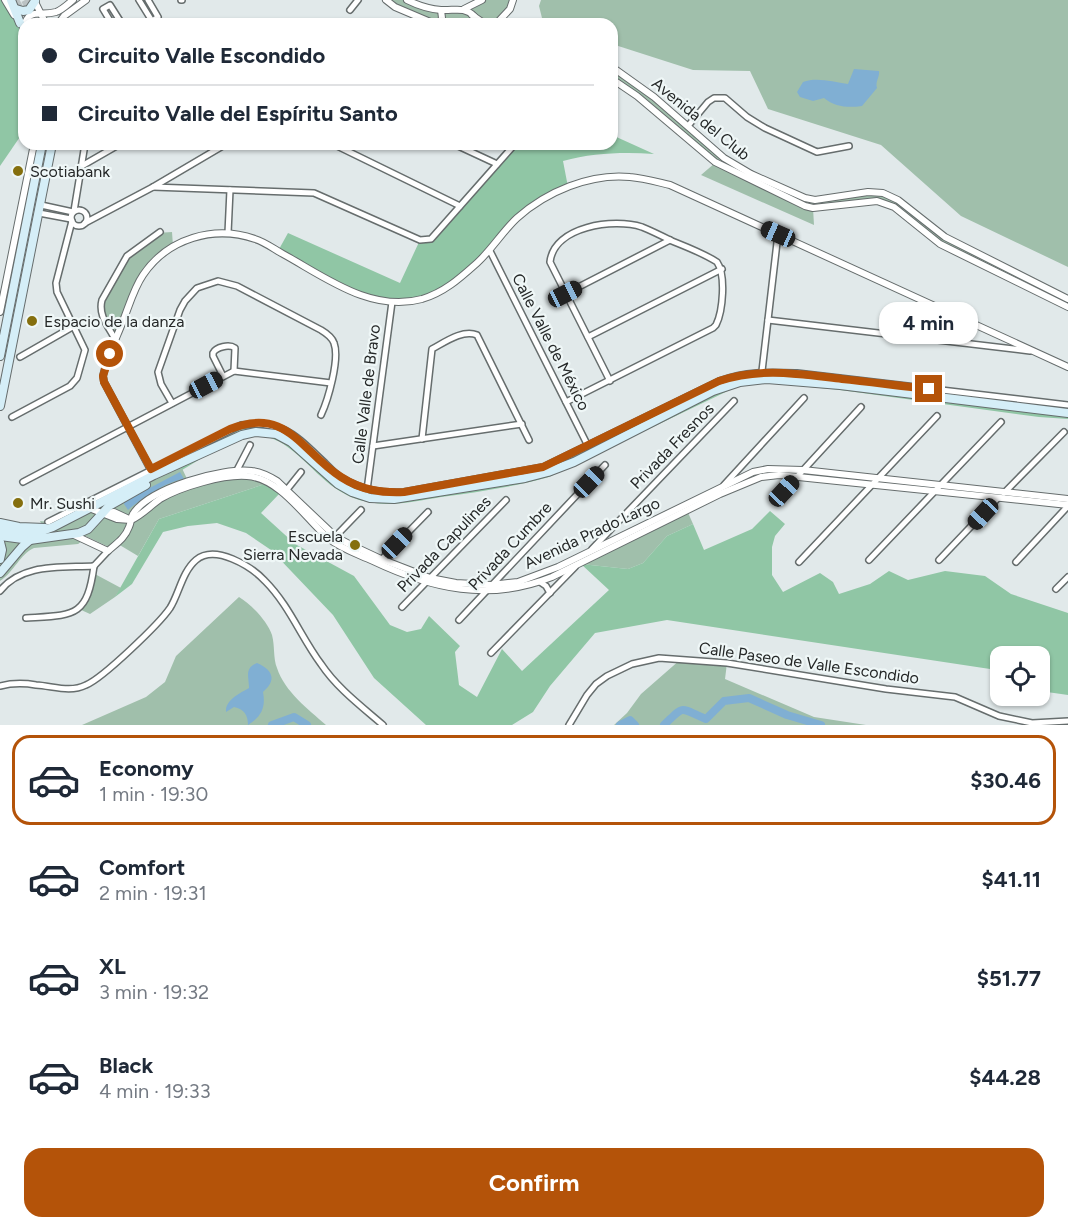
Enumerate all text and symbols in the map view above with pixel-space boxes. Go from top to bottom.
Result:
text: Circuito Valle Escondido [78,42,325,69]
street label: Avenida del Club [648,74,754,164]
text: Circuito Valle del Espíritu Santo [78,100,398,127]
place label: Scotiabank [30,162,110,181]
marker: Scotiabank [11,164,25,178]
car [758,218,798,250]
street label: Calle Valle de México [508,270,594,414]
car [545,278,585,310]
callout: 4 min [880,302,978,344]
text: 4 min [903,311,954,335]
place label: Espacio de la danza [44,312,184,331]
marker: Espacio de la danza [25,314,39,328]
street label: Calle Valle de Bravo [348,323,384,465]
route start [96,340,123,367]
car [186,369,226,401]
route end [915,375,942,402]
street label: Privada Fresnos [626,399,718,493]
car [570,463,608,501]
car [765,472,803,510]
street label: Privada Capulines [393,492,495,596]
street label: Avenida Prado Largo [521,493,663,573]
place label: Mr. Sushi [30,494,95,513]
car [964,495,1002,533]
marker: Mr. Sushi [11,496,25,510]
street label: Privada Cumbre [464,498,556,594]
car [378,524,416,562]
place label: Escuela Sierra Nevada [243,527,343,564]
marker: Escuela Sierra Nevada [348,538,362,552]
street label: Calle Paseo de Valle Escondido [698,638,920,688]
map controls [990,646,1050,706]
button: locate [990,646,1050,706]
icon: car [27,753,81,807]
text: Economy [99,755,194,782]
text: $30.46 [970,767,1041,794]
text: 1 min · 19:30 [99,782,208,806]
icon: car [27,852,81,906]
text: Comfort [99,854,185,881]
text: $41.11 [982,866,1041,893]
text: 2 min · 19:31 [99,881,207,905]
icon: car [27,951,81,1005]
text: XL [99,953,126,980]
text: $51.77 [977,965,1041,992]
text: 3 min · 19:32 [99,980,209,1004]
icon: car [27,1050,81,1104]
text: Black [99,1052,153,1079]
text: $44.28 [969,1064,1041,1091]
text: 4 min · 19:33 [99,1079,211,1103]
button: Confirm [24,1148,1044,1217]

